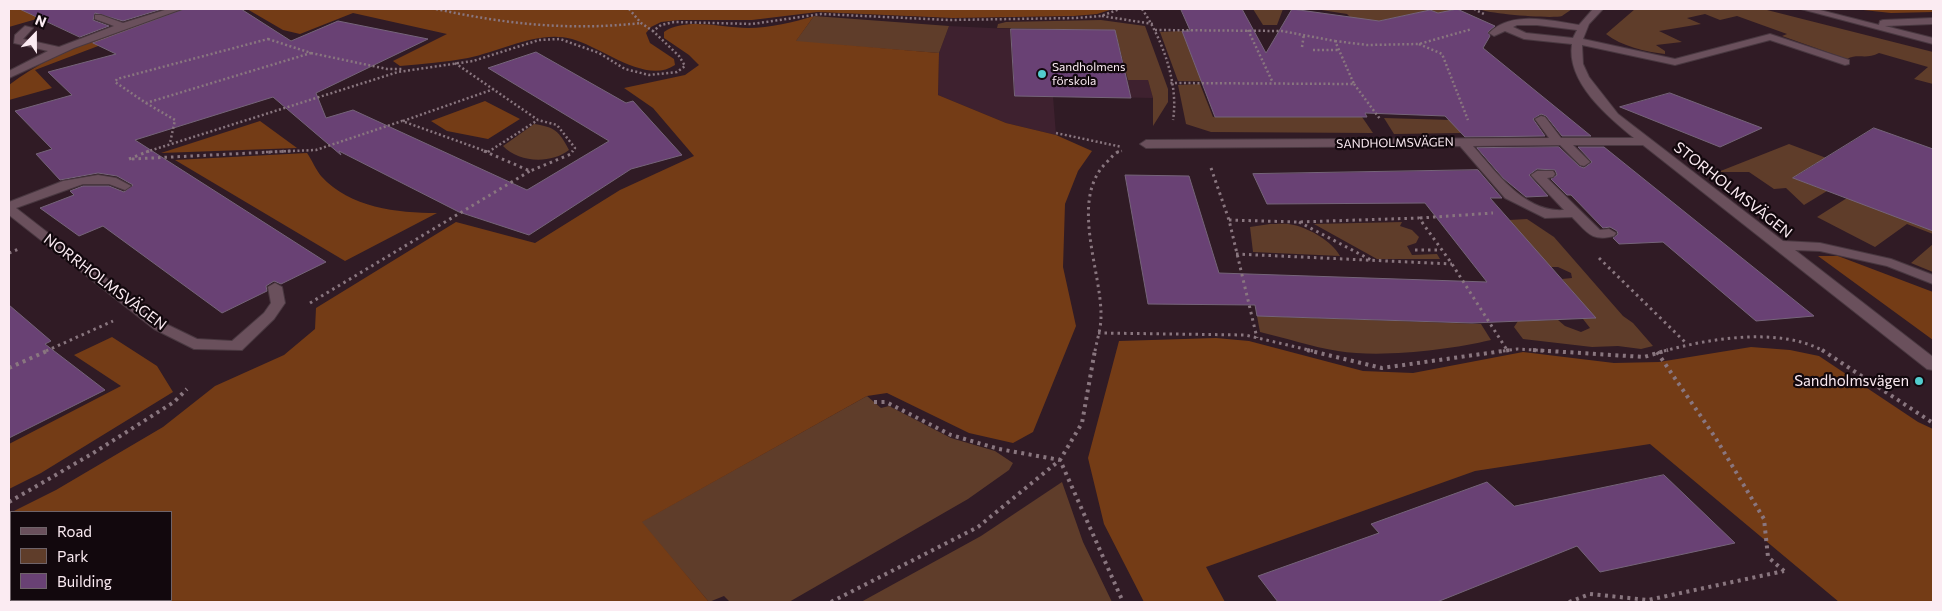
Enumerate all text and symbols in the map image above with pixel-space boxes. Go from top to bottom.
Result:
north arrow [10,10,60,60]
text: N [33,11,49,30]
place label: Sandholmens förskola [1052,60,1125,88]
marker: Sandholmens förskola [1036,68,1048,80]
street label: SANDHOLMSVÄGEN [1336,135,1454,151]
street label: STORHOLMSVÄGEN [1670,138,1796,242]
street label: NORRHOLMSVÄGEN [40,230,170,334]
place label: Sandholmsvägen [1794,372,1909,390]
marker: Sandholmsvägen [1913,375,1925,387]
legend [10,511,172,601]
text: Road [57,522,92,540]
text: Park [57,547,88,565]
text: Building [57,572,112,590]

